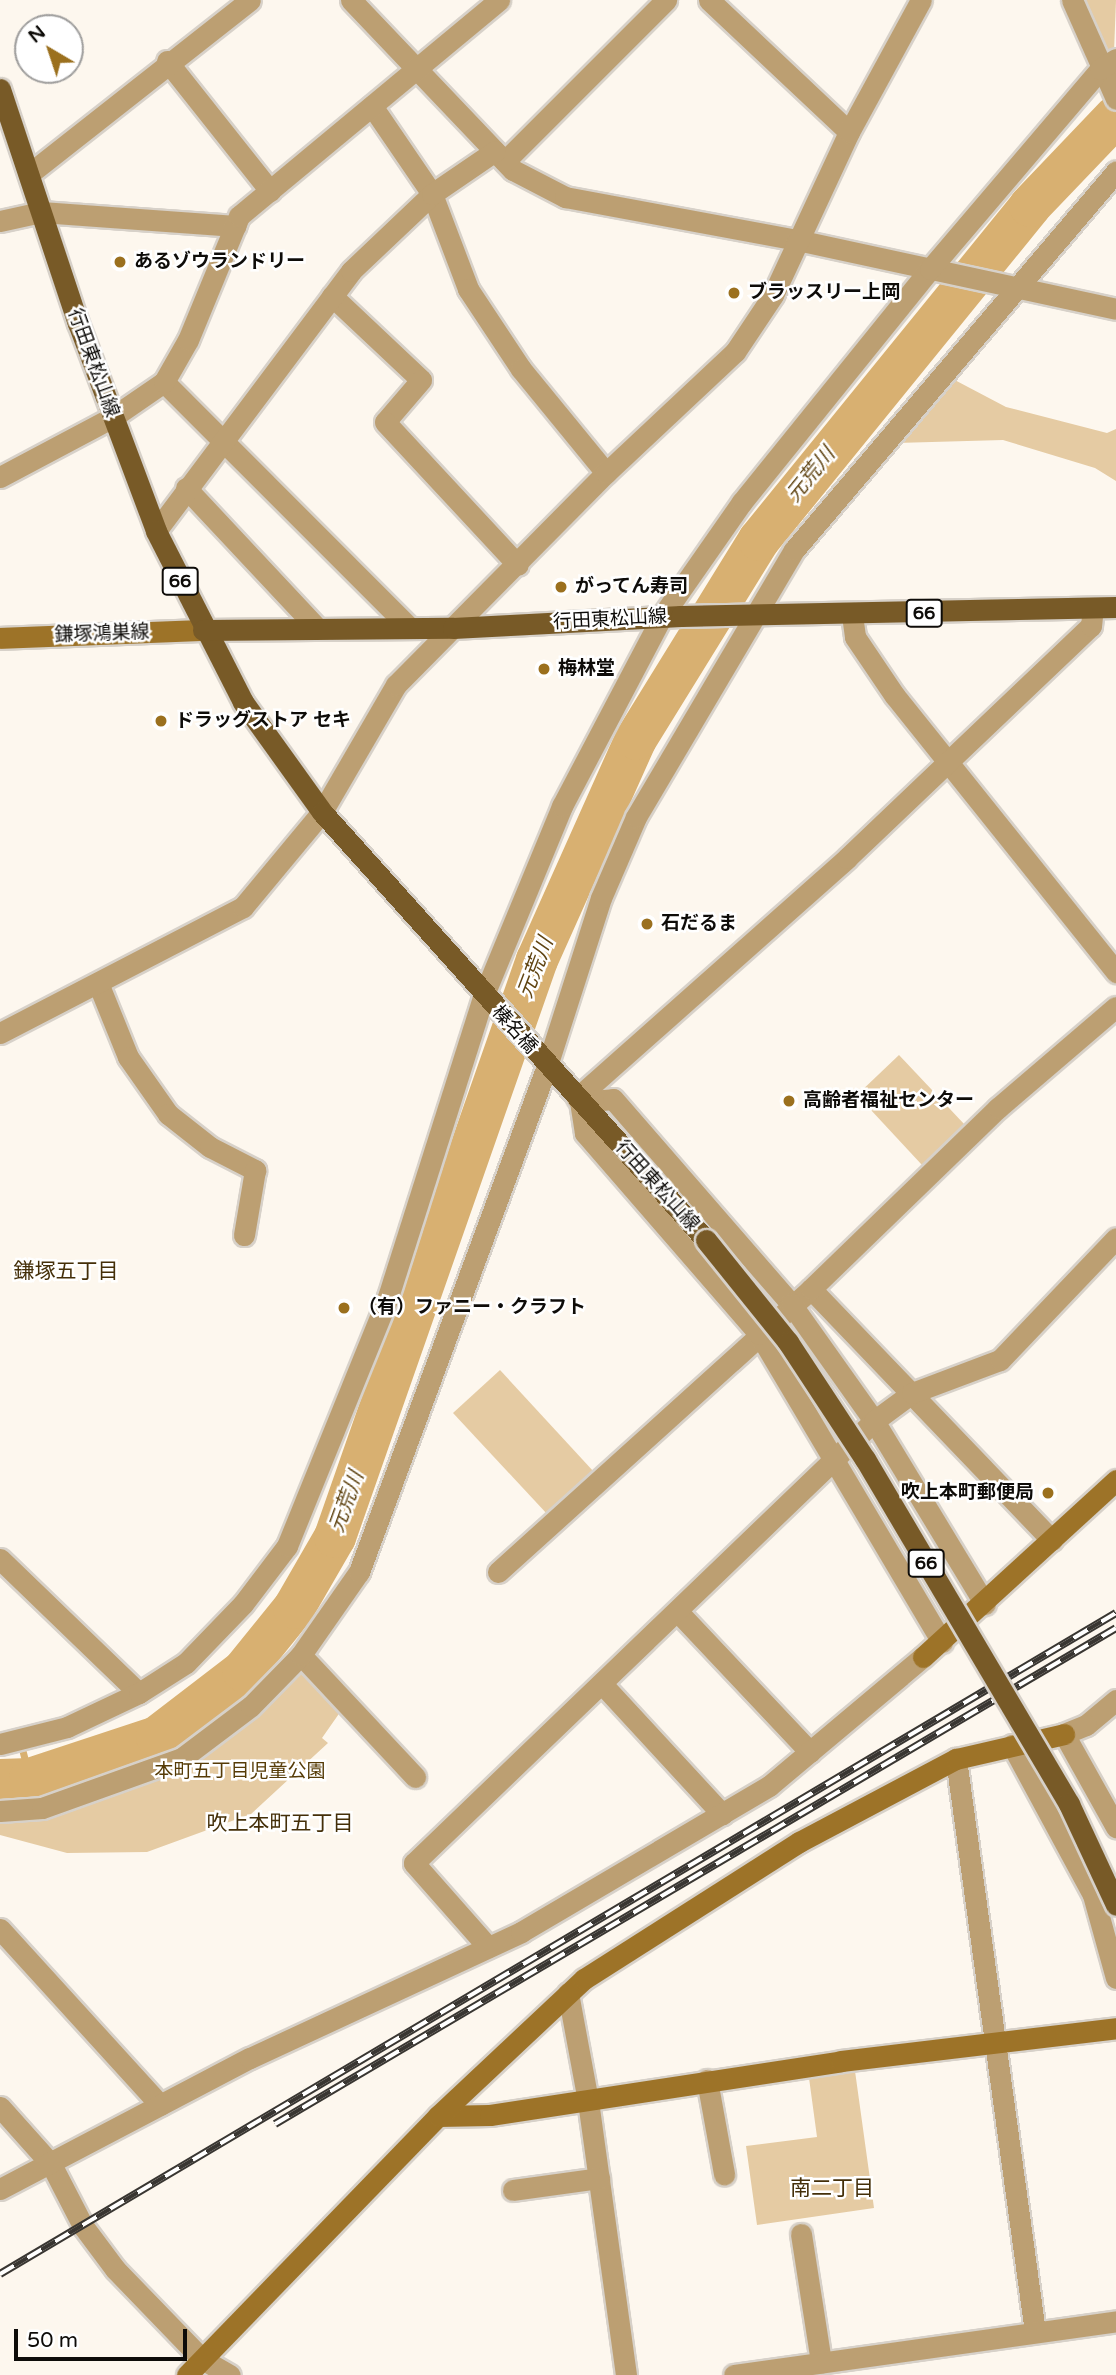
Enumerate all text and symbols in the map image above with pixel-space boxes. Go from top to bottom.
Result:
north arrow [14,14,84,84]
text: N [24,21,50,48]
place label: あるゾウランドリー [134,251,305,273]
marker: あるゾウランドリー [112,254,128,270]
place label: ブラッスリー上岡 [748,282,900,304]
marker: ブラッスリー上岡 [726,285,742,301]
street label: 行田東松山線 [63,306,123,420]
water label: 元荒川 [781,443,841,507]
road number: 66 [161,566,199,596]
place label: がってん寿司 [575,576,689,598]
marker: がってん寿司 [553,579,569,595]
road number: 66 [905,598,943,628]
street label: 行田東松山線 [552,606,668,634]
street label: 鎌塚鴻巣線 [54,621,150,647]
place label: 梅林堂 [558,658,615,680]
marker: 梅林堂 [536,661,552,677]
place label: ドラッグストア セキ [175,710,351,732]
marker: ドラッグストア セキ [153,713,169,729]
place label: 石だるま [661,913,737,935]
marker: 石だるま [639,916,655,932]
water label: 元荒川 [513,934,559,1002]
street label: 榛名橋 [486,1001,542,1059]
place label: 高齢者福祉センター [803,1090,974,1112]
marker: 高齢者福祉センター [781,1093,797,1109]
street label: 行田東松山線 [610,1136,704,1236]
district label: 鎌塚五丁目 [14,1259,118,1285]
place label: （有）ファニー・クラフト [358,1297,586,1319]
marker: （有）ファニー・クラフト [336,1300,352,1316]
water label: 元荒川 [324,1468,370,1536]
place label: 吹上本町郵便局 [901,1482,1034,1504]
marker: 吹上本町郵便局 [1040,1485,1056,1501]
road number: 66 [907,1548,945,1578]
park label: 本町五丁目児童公園 [155,1761,325,1783]
district label: 吹上本町五丁目 [207,1811,353,1837]
district label: 南二丁目 [790,2176,874,2202]
scale bar [18,2316,191,2360]
text: 50 m [27,2328,78,2353]

